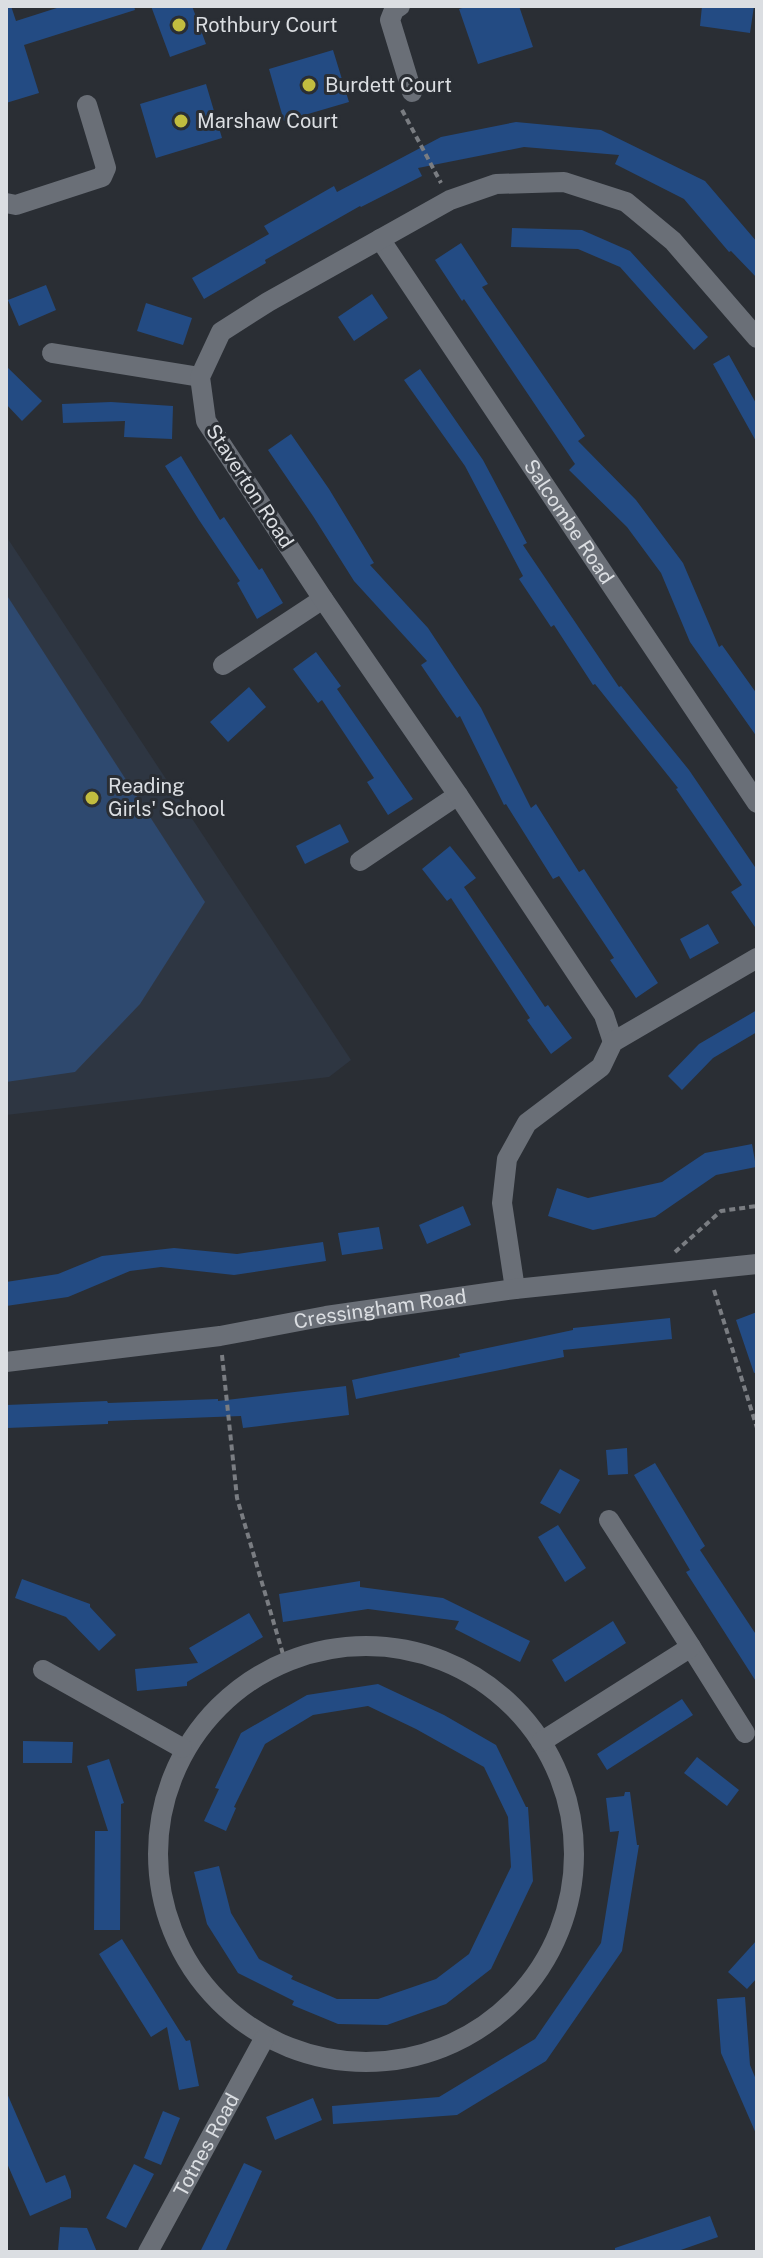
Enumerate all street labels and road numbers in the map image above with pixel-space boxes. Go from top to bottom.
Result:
street label: Staverton Road [201,420,299,552]
street label: Salcombe Road [519,455,619,589]
street label: Cressingham Road [292,1284,468,1334]
street label: Totnes Road [168,2089,244,2201]

